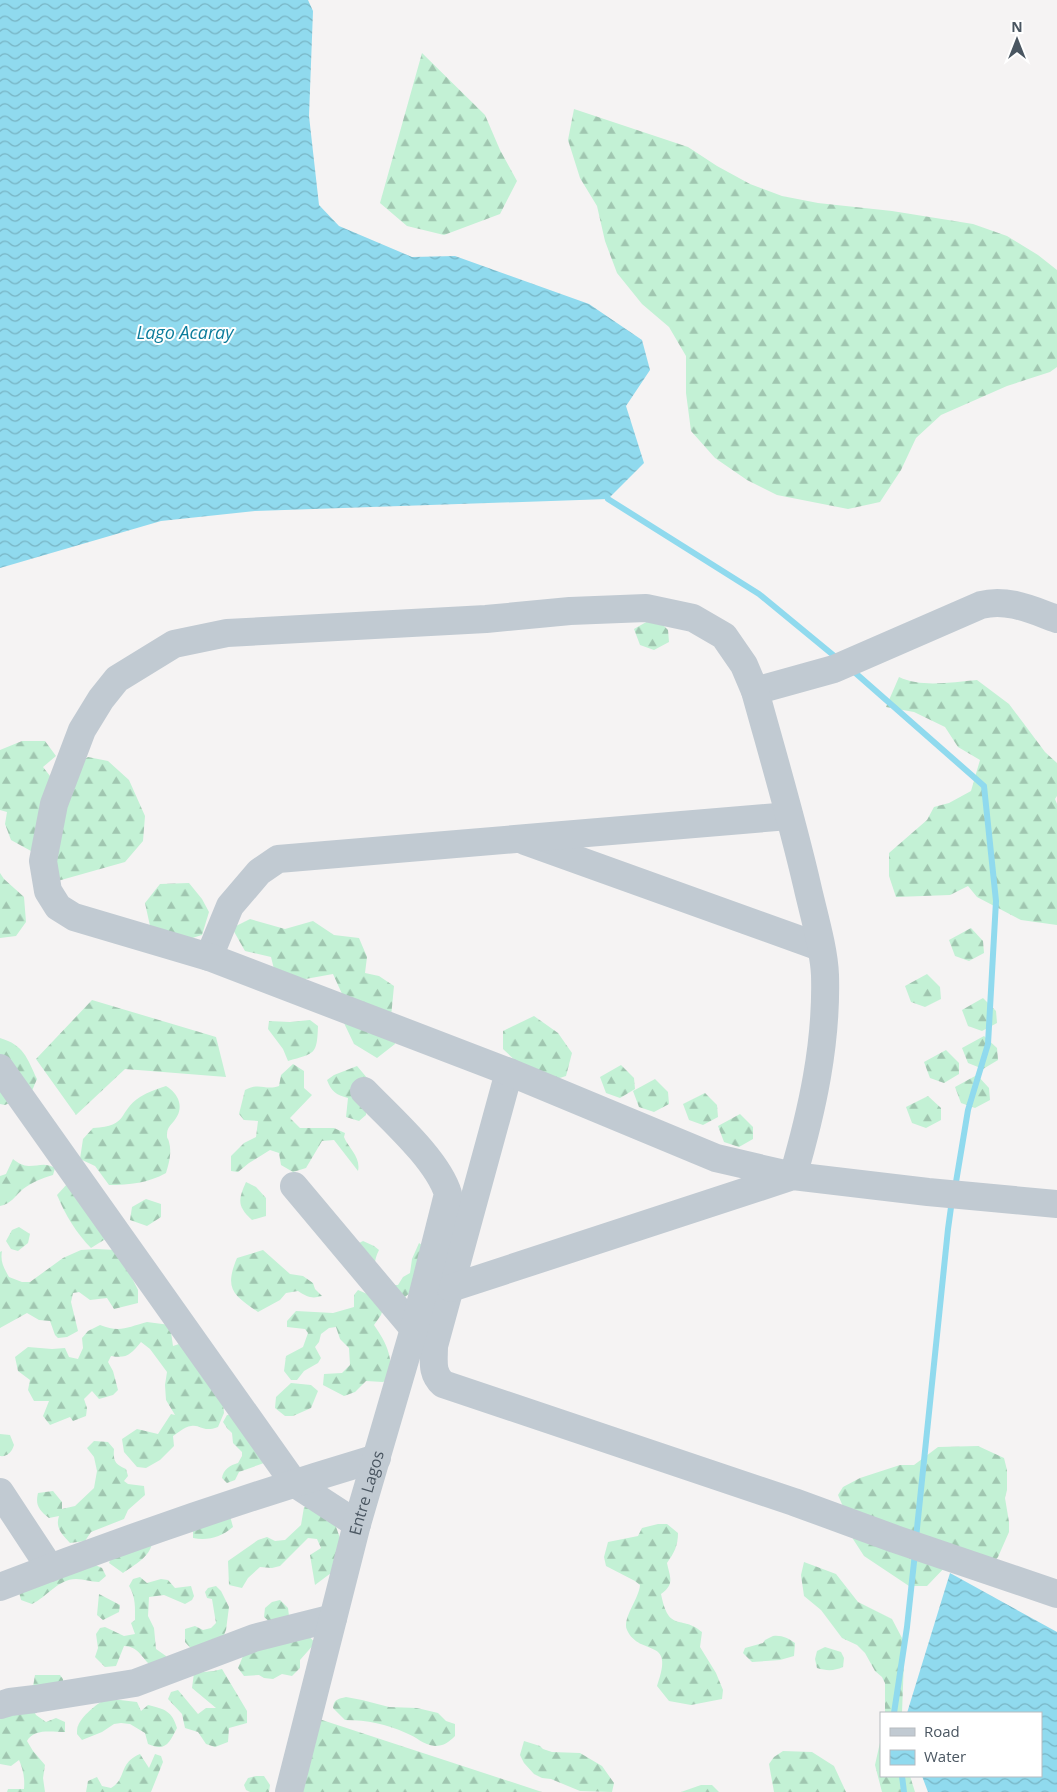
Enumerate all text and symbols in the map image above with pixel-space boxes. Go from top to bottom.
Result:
north arrow [992,15,1042,65]
text: N [1011,17,1023,36]
water label: Lago Acaray [137,320,235,344]
street label: Entre Lagos [344,1448,389,1537]
legend [880,1712,1042,1777]
text: Road [924,1721,960,1741]
text: Water [924,1746,966,1766]

